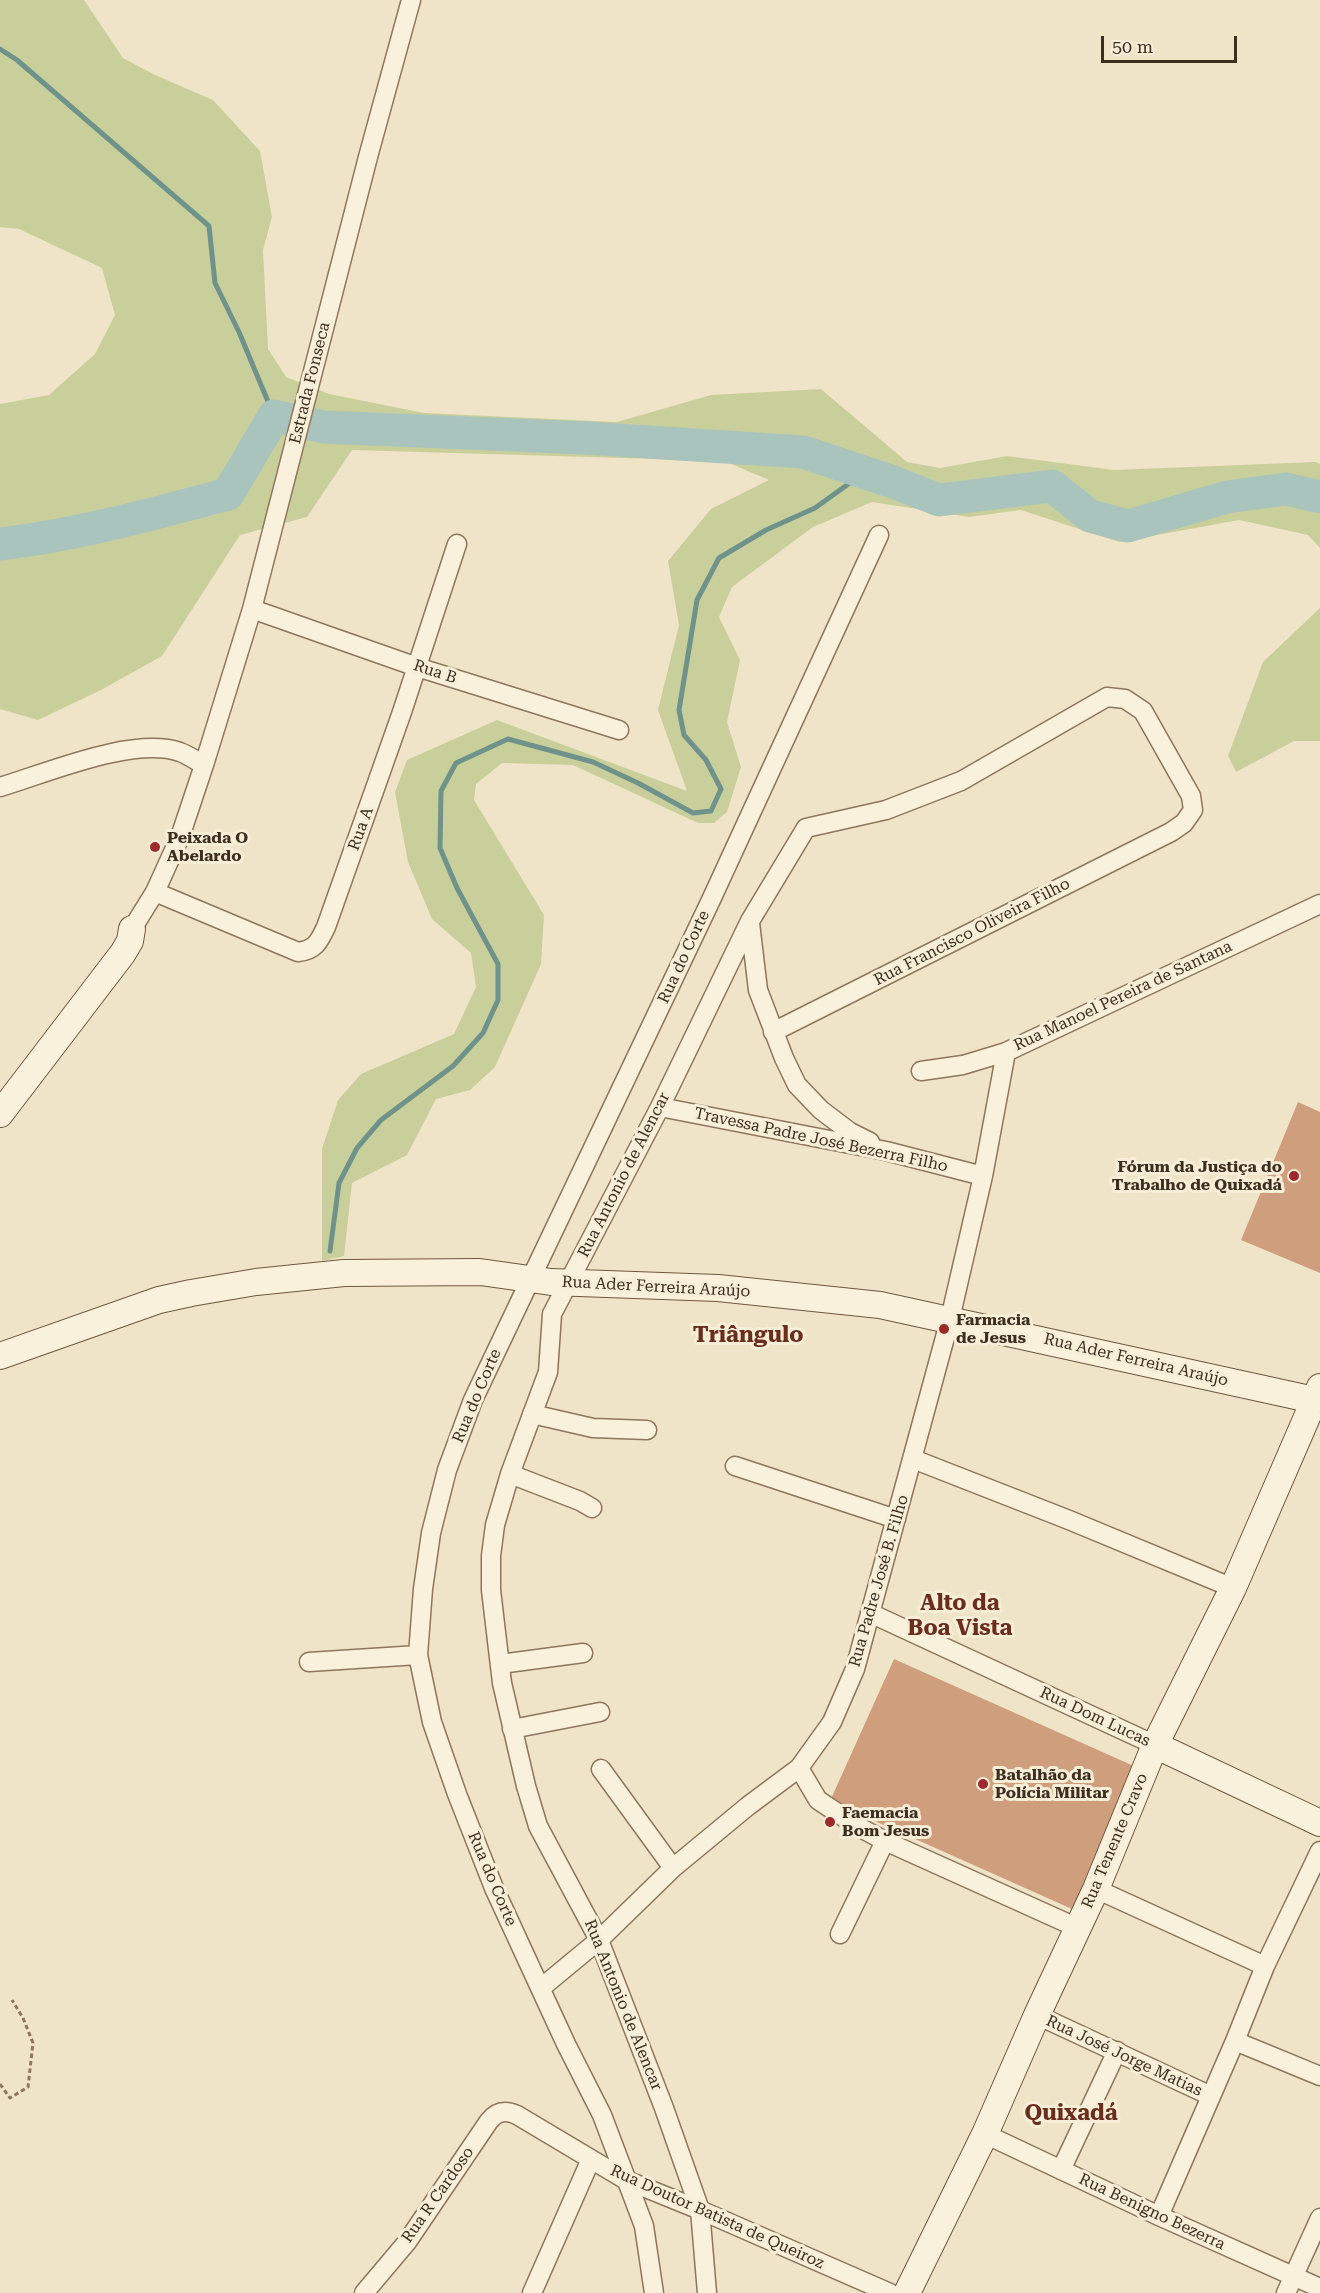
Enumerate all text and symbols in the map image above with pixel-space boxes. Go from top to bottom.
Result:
scale bar [1104,24,1240,62]
text: 50 m [1112,36,1153,57]
street label: Estrada Fonseca [286,320,334,446]
street label: Rua B [411,656,459,688]
street label: Rua A [344,805,378,853]
place label: Peixada O Abelardo [167,828,248,866]
marker: Peixada O Abelardo [148,840,162,854]
street label: Rua Francisco Oliveira Filho [871,874,1073,990]
street label: Rua do Corte [654,907,714,1007]
street label: Rua Manoel Pereira de Santana [1011,937,1235,1055]
street label: Rua Antonio de Alencar [574,1089,674,1261]
street label: Travessa Padre José Bezerra Filho [692,1104,950,1176]
place label: Fórum da Justiça do Trabalho de Quixadá [1112,1157,1282,1195]
marker: Fórum da Justiça do Trabalho de Quixadá [1287,1169,1301,1183]
street label: Rua Ader Ferreira Araújo [561,1272,751,1302]
place label: Farmacia de Jesus [956,1310,1030,1348]
marker: Farmacia de Jesus [937,1322,951,1336]
district label: Triângulo [693,1323,803,1349]
street label: Rua Ader Ferreira Araújo [1042,1329,1230,1391]
street label: Rua do Corte [449,1346,505,1446]
street label: Rua Padre José B. Filho [845,1493,913,1669]
district label: Alto da Boa Vista [907,1591,1013,1642]
street label: Rua Dom Lucas [1037,1683,1153,1751]
place label: Batalhão da Polícia Militar [995,1765,1109,1803]
street label: Rua Tenente Cravo [1078,1771,1152,1911]
marker: Batalhão da Polícia Militar [976,1777,990,1791]
place label: Faemacia Bom Jesus [842,1803,929,1841]
marker: Faemacia Bom Jesus [823,1815,837,1829]
street label: Rua do Corte [464,1829,520,1929]
street label: Rua Antonio de Alencar [580,1917,666,2093]
street label: Rua José Jorge Matias [1043,2011,1205,2101]
district label: Quixadá [1024,2101,1118,2127]
street label: Rua R Cardoso [398,2143,478,2247]
street label: Rua Doutor Batista de Queiroz [607,2161,827,2273]
street label: Rua Benigno Bezerra [1076,2170,1228,2254]

